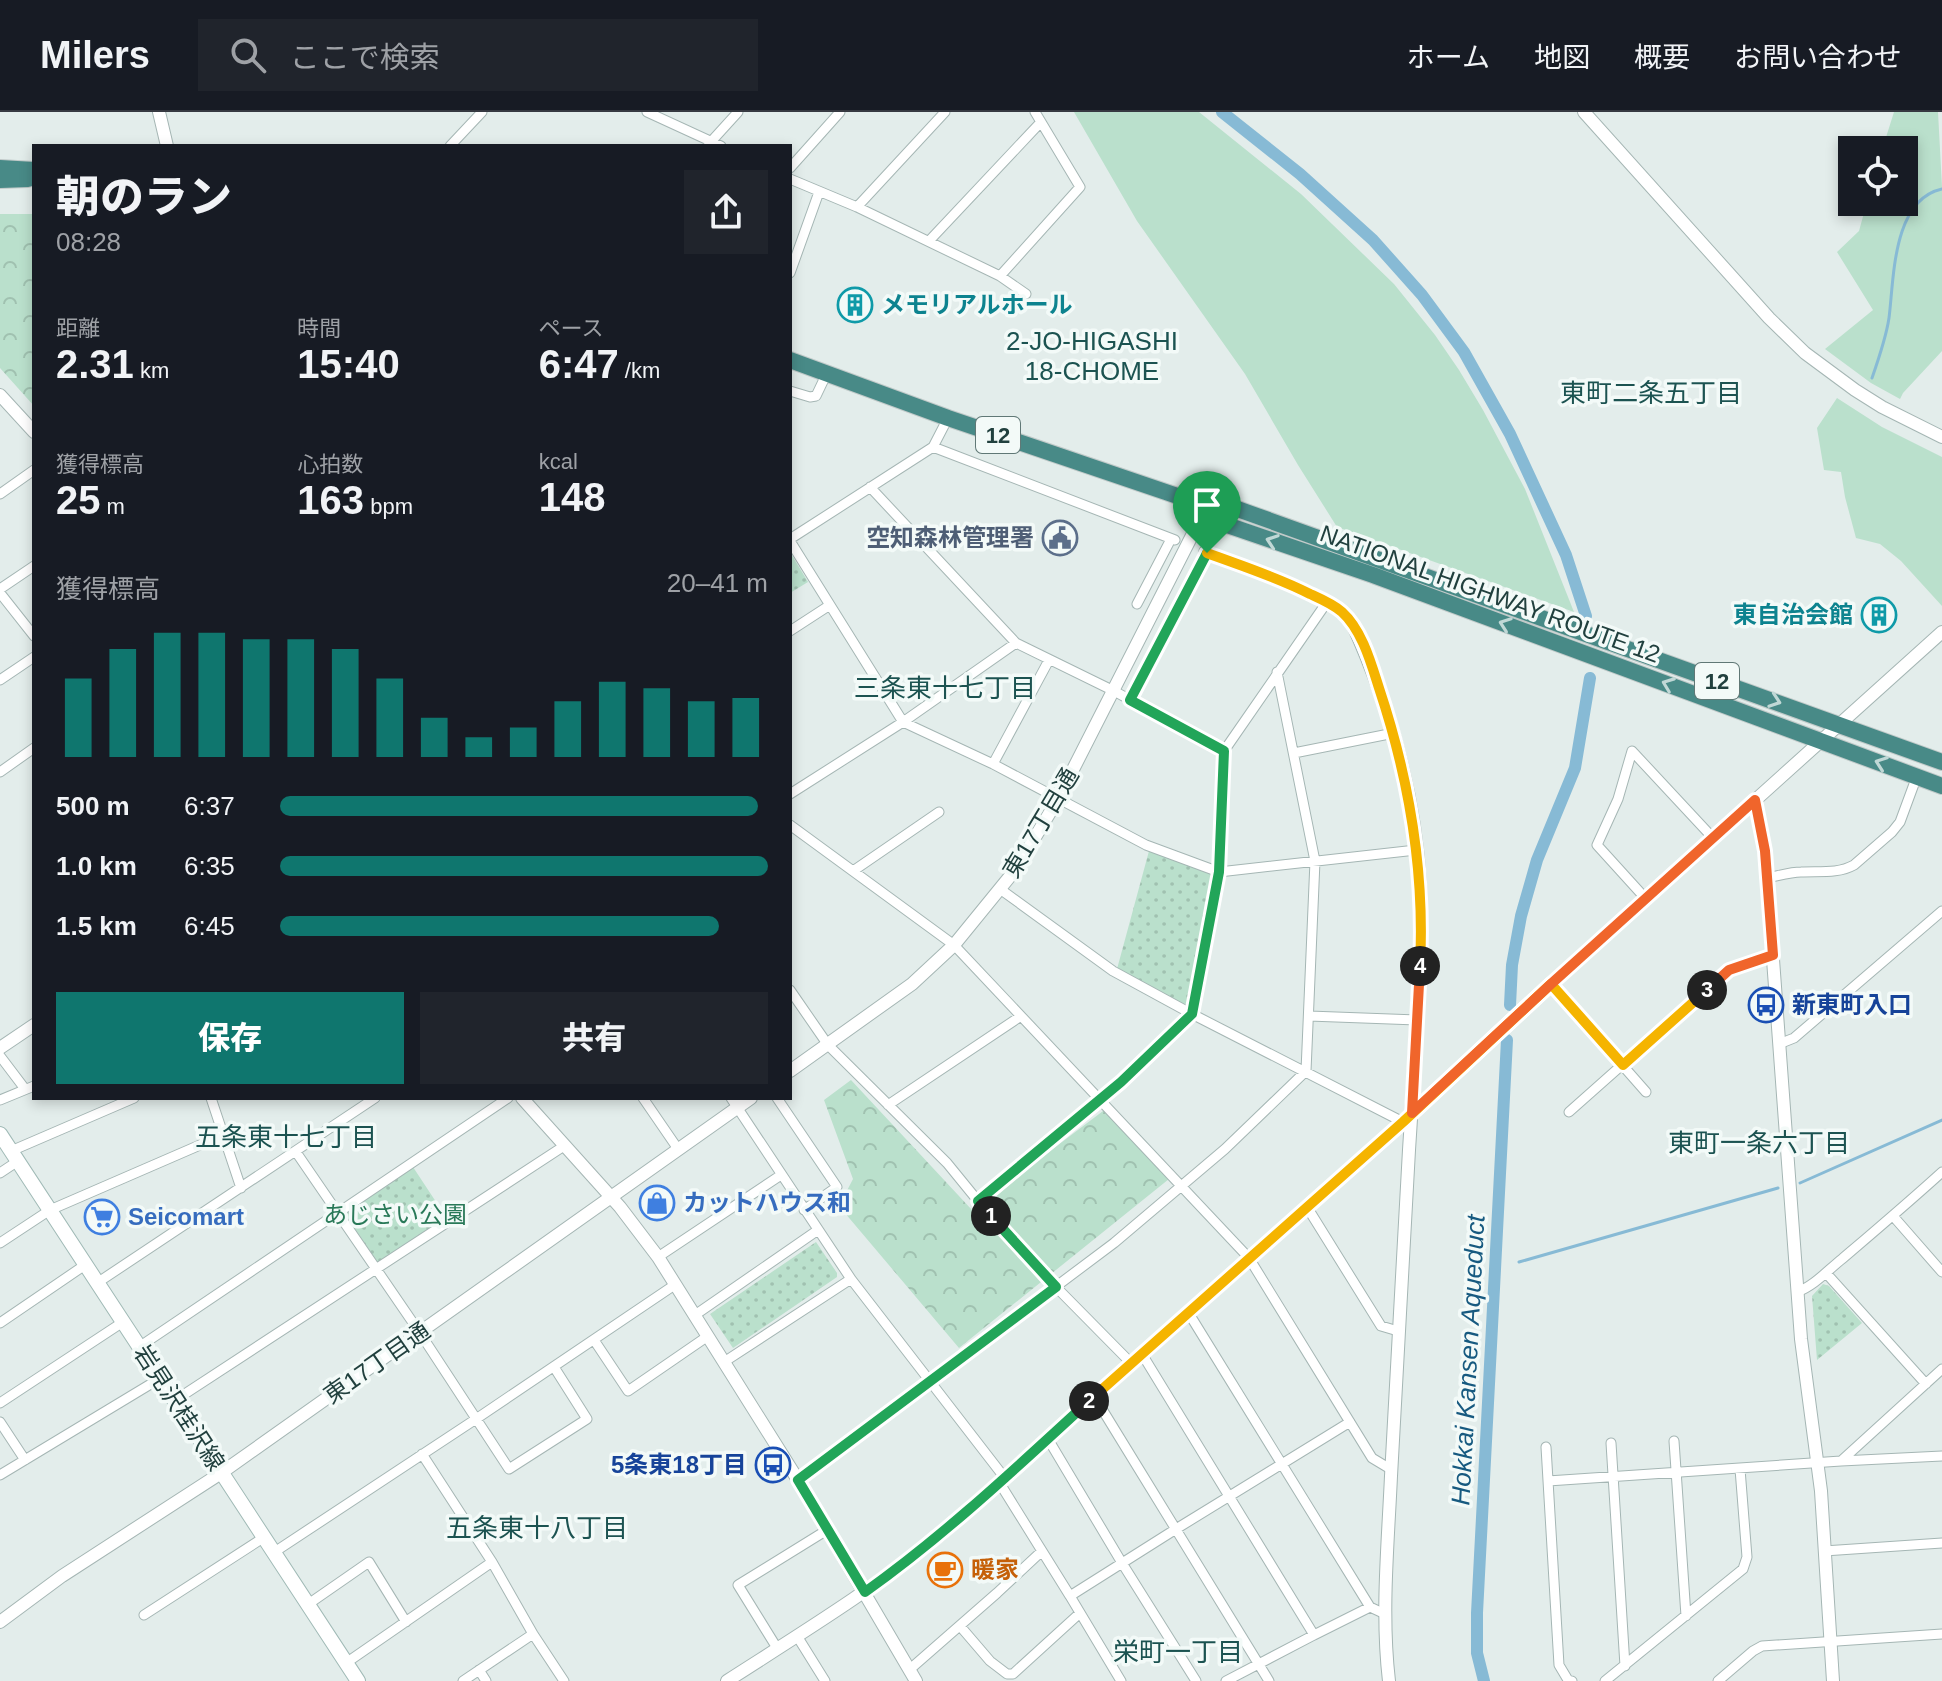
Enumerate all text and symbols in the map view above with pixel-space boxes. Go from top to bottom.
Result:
search box [198,19,758,91]
icon: search [226,33,270,77]
text: Milers [40,34,150,76]
text: ここで検索 [290,41,440,74]
text: ホーム [1407,42,1490,73]
text: 地図 [1534,42,1590,73]
text: 概要 [1634,42,1690,73]
text: お問い合わせ [1734,42,1902,73]
map controls [1838,136,1918,216]
button: locate [1838,136,1918,216]
button: share [684,170,768,254]
text: 朝のラン [56,172,232,221]
text: 08:28 [56,227,121,257]
building icon: メモリアルホール [836,286,874,324]
place label: メモリアルホール [881,291,1073,318]
text: 距離 [56,316,100,341]
text: 時間 [297,316,341,341]
text: ペース [539,316,604,341]
district label: 2-JO-HIGASHI 18-CHOME [1006,326,1178,386]
text: 2.31 [56,342,134,386]
text: 15:40 [297,342,400,386]
text: 6:47 [539,342,619,386]
text: km [134,358,169,383]
text: /km [619,358,660,383]
district label: 東町二条五丁目 [1560,378,1742,408]
road number: 12 [976,417,1020,453]
text: kcal [539,449,578,474]
text: 獲得標高 [56,452,144,477]
text: 心拍数 [297,452,363,477]
pin [1173,471,1241,553]
text: 148 [539,475,605,519]
text: 25 [56,478,101,522]
text: 163 [297,478,364,522]
icon: arrive [1185,483,1229,527]
text: m [101,494,125,519]
text: bpm [364,494,413,519]
public building icon: 空知森林管理署 [1041,519,1079,557]
street label: NATIONAL HIGHWAY ROUTE 12 [1317,519,1664,668]
place label: 空知森林管理署 [866,524,1034,551]
one-way arrow [1266,534,1280,550]
text: 20–41 m [667,568,768,598]
text: 獲得標高 [56,574,160,604]
building icon: 東自治会館 [1860,596,1898,634]
place label: 東自治会館 [1733,601,1853,628]
one-way arrow [1499,617,1513,634]
road number: 12 [1695,663,1739,699]
district label: 三条東十七丁目 [854,673,1036,703]
one-way arrow [1662,677,1676,694]
one-way arrow [1767,692,1781,708]
one-way arrow [1875,757,1889,773]
street label: 東17丁目通 [997,763,1084,882]
text: 500 m [56,791,130,821]
text: 6:37 [184,791,235,821]
text: 1.0 km [56,851,137,881]
text: 6:35 [184,851,235,881]
text: 1.5 km [56,911,137,941]
text: 6:45 [184,911,235,941]
pin: 4 [1400,946,1440,986]
text: 4 [1414,953,1426,978]
pin: 3 [1687,970,1727,1010]
text: 3 [1701,977,1713,1002]
bus stop icon: 新東町入口 [1747,986,1785,1024]
place label: 新東町入口 [1792,991,1912,1018]
button: 保存 [56,992,404,1084]
button: 共有 [420,992,768,1084]
district label: 五条東十七丁目 [195,1122,377,1152]
district label: 東町一条六丁目 [1668,1128,1850,1158]
shop icon: カットハウス和 [638,1184,676,1222]
place label: カットハウス和 [683,1189,851,1216]
pin: 1 [971,1196,1011,1236]
supermarket icon: Seicomart [83,1198,121,1236]
park label: あじさい公園 [323,1201,467,1228]
place label: Seicomart [128,1203,244,1230]
text: 1 [985,1203,997,1228]
water label: Hokkai Kansen Aqueduct [1445,1212,1491,1506]
street label: 東17丁目通 [319,1316,435,1409]
street label: 岩見沢桂沢線 [129,1340,230,1475]
pin: 2 [1069,1381,1109,1421]
text: 2 [1083,1388,1095,1413]
bus stop icon: 5条東18丁目 [754,1446,792,1484]
place label: 5条東18丁目 [611,1451,747,1478]
district label: 五条東十八丁目 [446,1513,628,1543]
cafe icon: 暖家 [926,1551,964,1589]
place label: 暖家 [971,1556,1019,1583]
district label: 栄町一丁目 [1113,1637,1243,1667]

